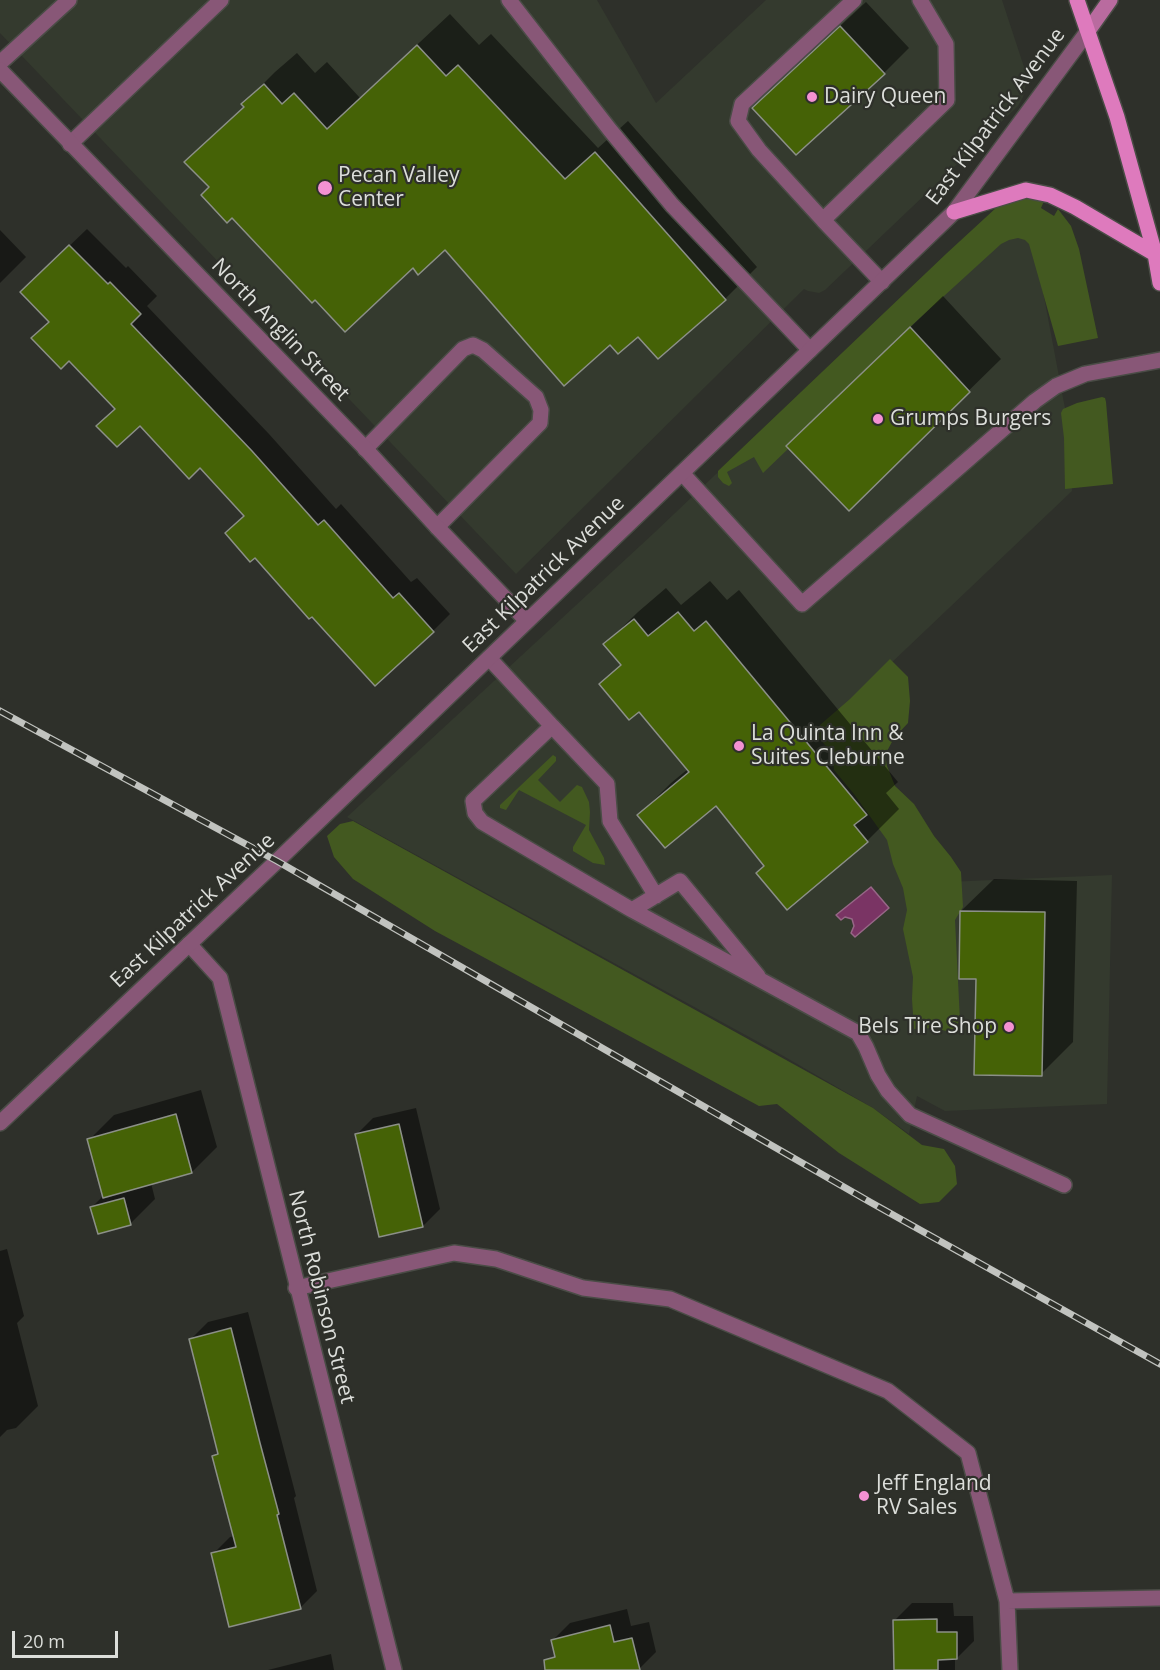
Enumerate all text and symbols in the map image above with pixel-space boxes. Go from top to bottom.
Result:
street label: East Kilpatrick Avenue [921,23,1071,211]
place label: Dairy Queen [824,84,946,110]
marker: Dairy Queen [805,90,819,104]
place label: Pecan Valley Center [338,163,460,213]
marker: Pecan Valley Center [316,179,334,197]
street label: North Anglin Street [206,254,354,406]
place label: Grumps Burgers [890,406,1051,432]
marker: Grumps Burgers [871,412,885,426]
street label: East Kilpatrick Avenue [458,491,630,659]
place label: La Quinta Inn & Suites Cleburne [751,721,905,771]
marker: La Quinta Inn & Suites Cleburne [732,739,746,753]
street label: East Kilpatrick Avenue [106,828,280,994]
place label: Bels Tire Shop [858,1014,997,1040]
marker: Bels Tire Shop [1002,1020,1016,1034]
street label: North Robinson Street [282,1188,360,1406]
place label: Jeff England RV Sales [876,1471,992,1521]
marker: Jeff England RV Sales [857,1489,871,1503]
scale bar [15,1619,122,1657]
text: 20 m [23,1629,65,1653]

